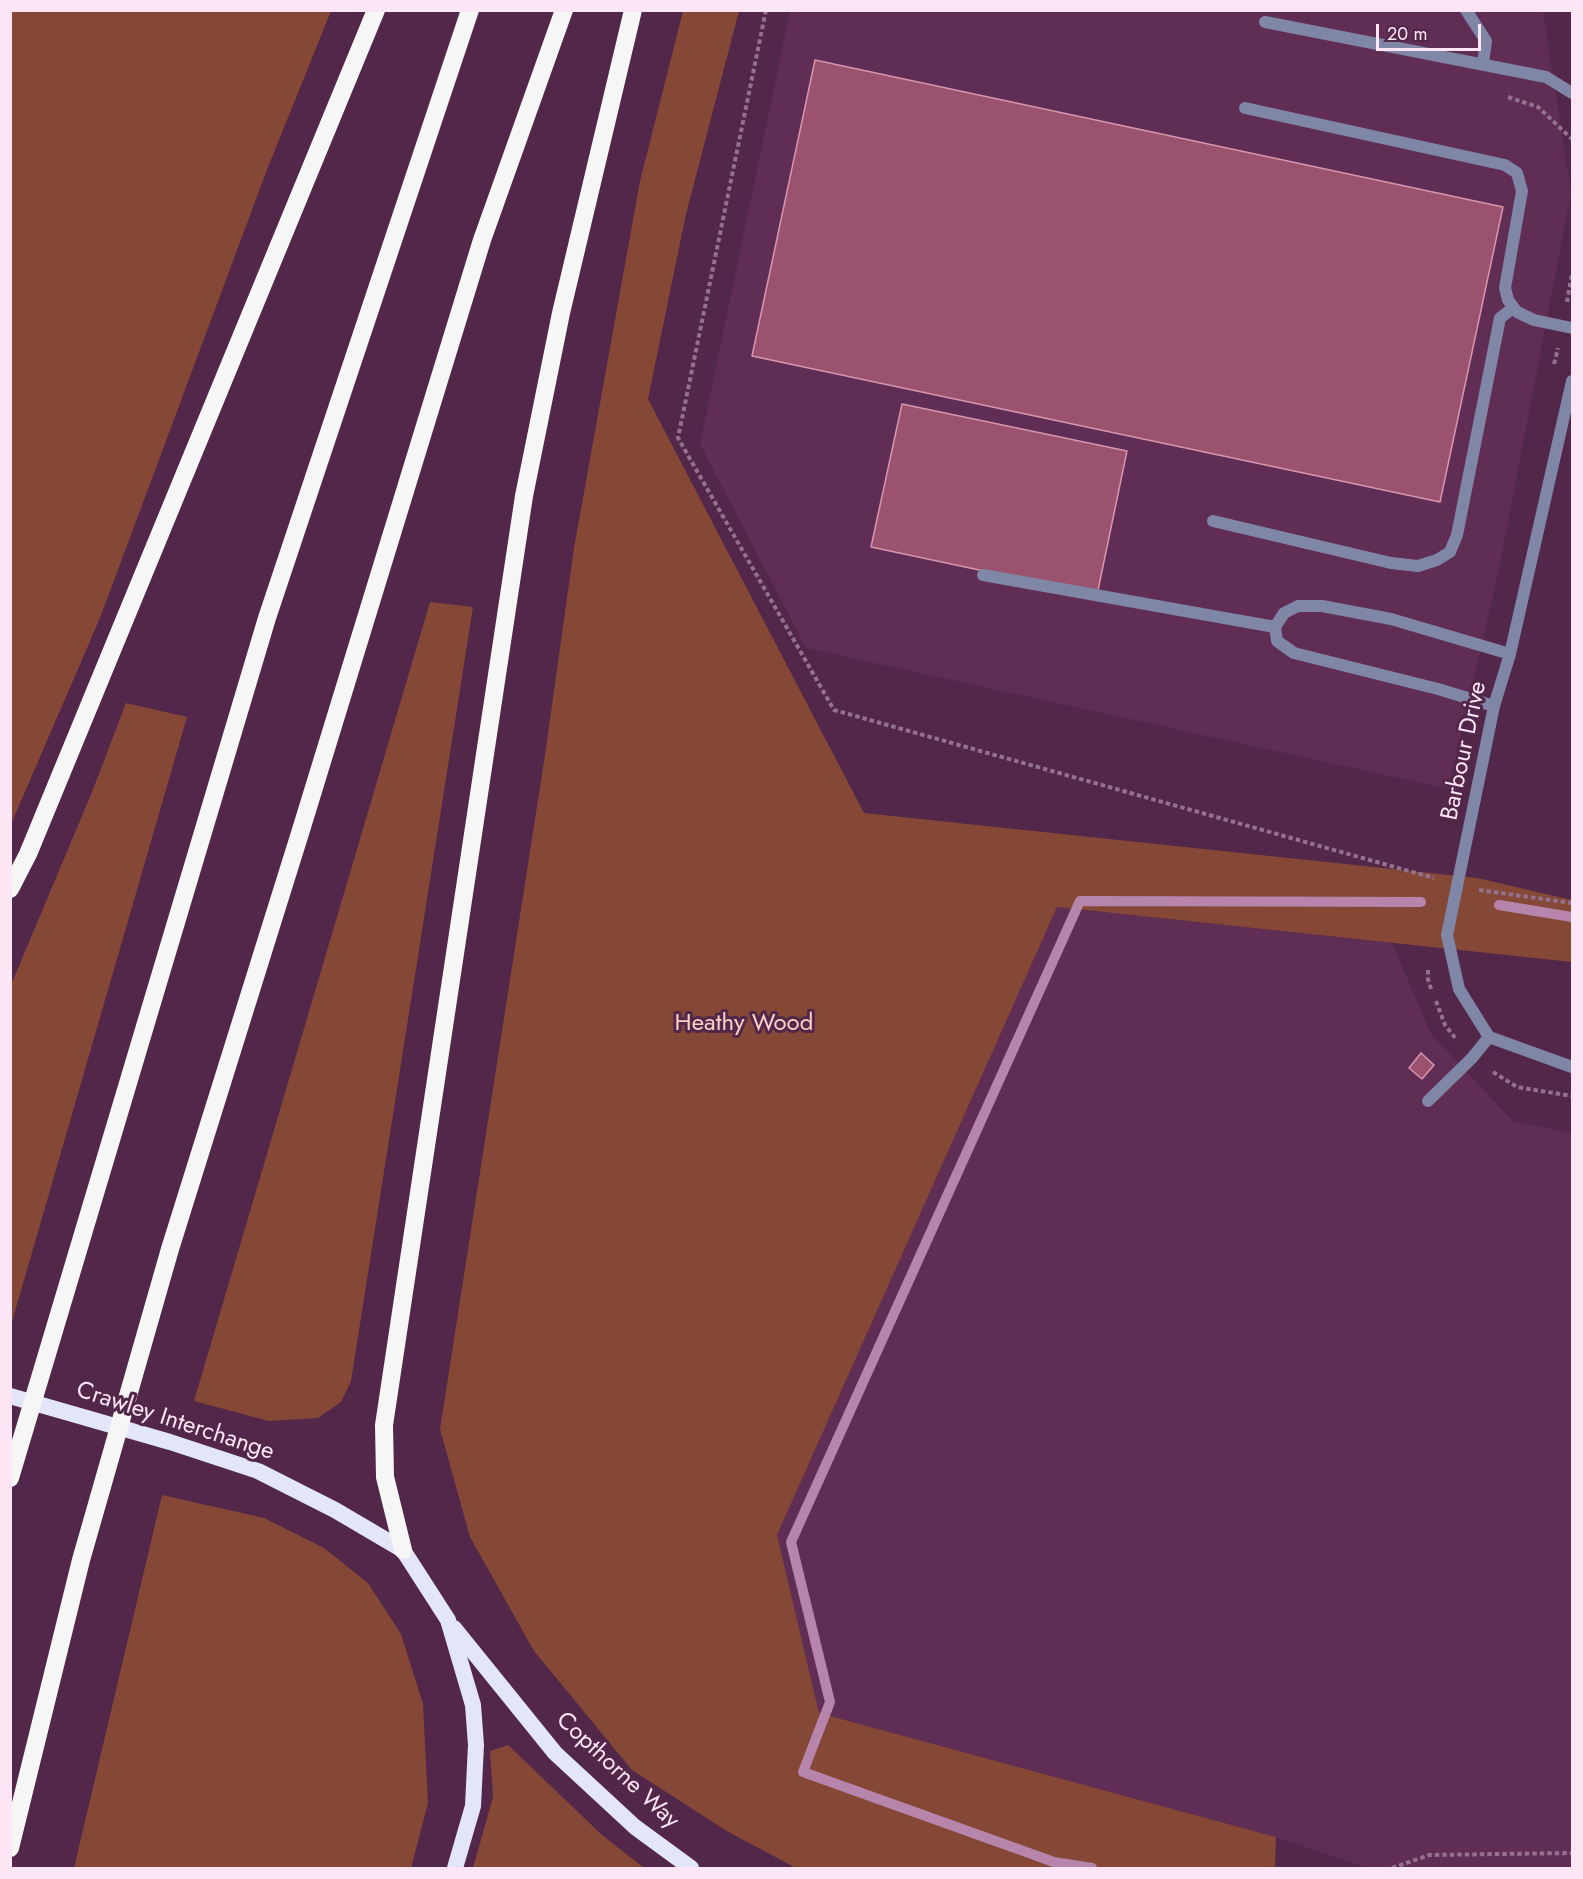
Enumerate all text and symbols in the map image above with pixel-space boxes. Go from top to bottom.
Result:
scale bar [1379,12,1484,50]
text: 20 m [1387,21,1427,47]
street label: Barbour Drive [1436,679,1494,823]
park label: Heathy Wood [675,1010,813,1038]
street label: Crawley Interchange [72,1376,278,1468]
street label: Copthorne Way [549,1706,685,1836]

